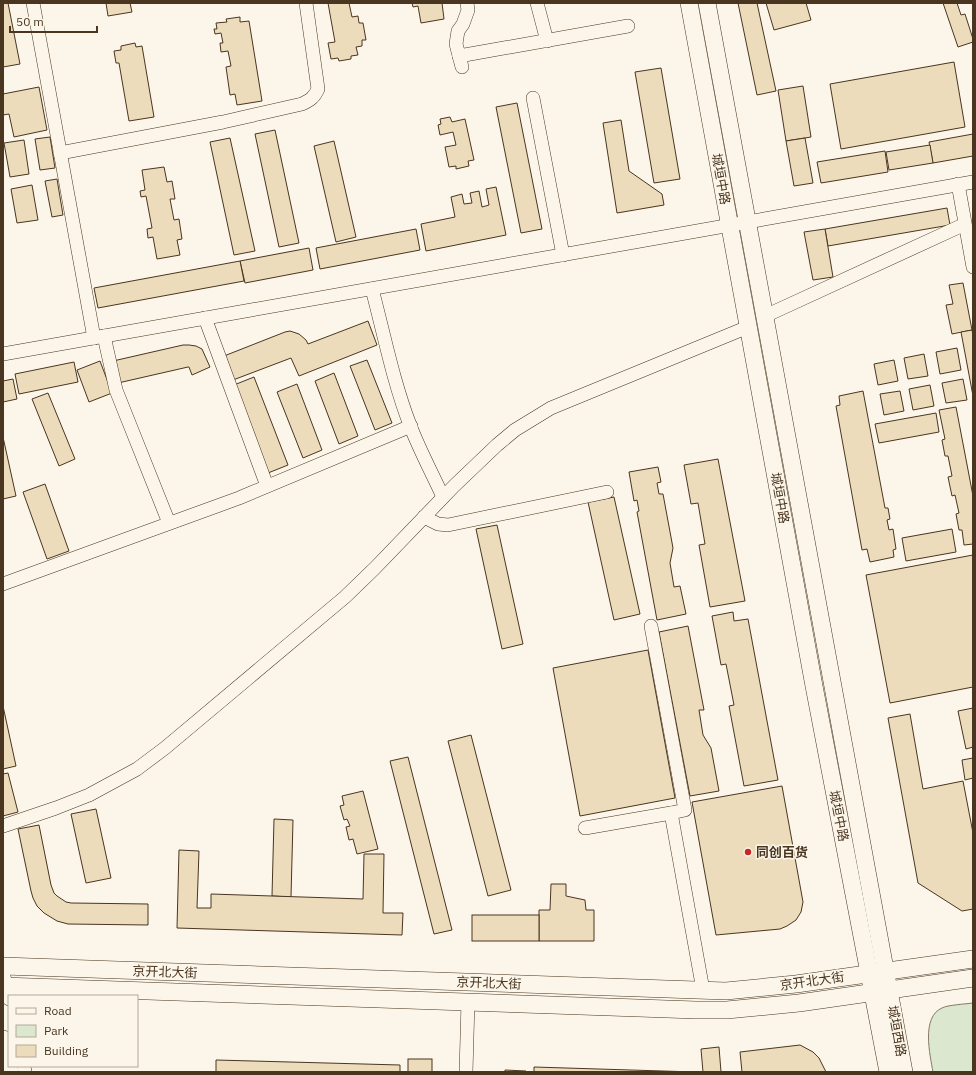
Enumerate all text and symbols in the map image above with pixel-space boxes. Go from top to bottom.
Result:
scale bar [10,8,97,34]
text: 50 m [16,14,44,29]
street label: 城垣中路 [708,152,734,206]
street label: 城垣中路 [767,471,793,525]
street label: 城垣中路 [826,789,852,843]
place label: 同创百货 [756,844,808,861]
marker: 同创百货 [743,847,753,857]
street label: 京开北大街 [132,962,198,982]
street label: 京开北大街 [779,968,845,994]
street label: 京开北大街 [456,973,522,993]
legend [8,995,138,1067]
text: Road [44,1003,72,1018]
street label: 城垣西路 [884,1004,910,1058]
text: Park [44,1023,69,1038]
text: Building [44,1043,89,1058]

